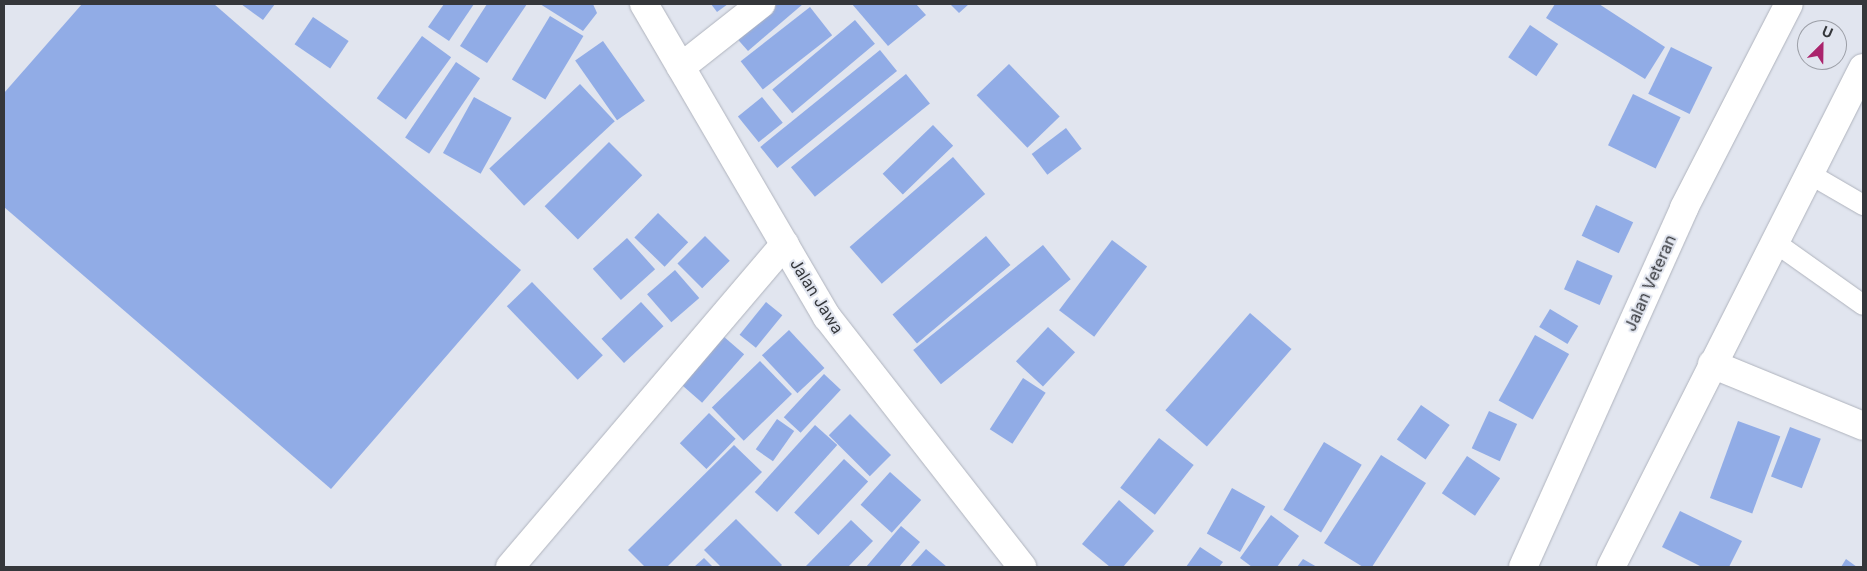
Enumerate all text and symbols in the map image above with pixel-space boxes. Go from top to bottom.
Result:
north arrow [1797,20,1847,70]
text: U [1820,22,1836,41]
street label: Jalan Veteran [1620,232,1680,334]
street label: Jalan Jawa [786,255,848,337]

